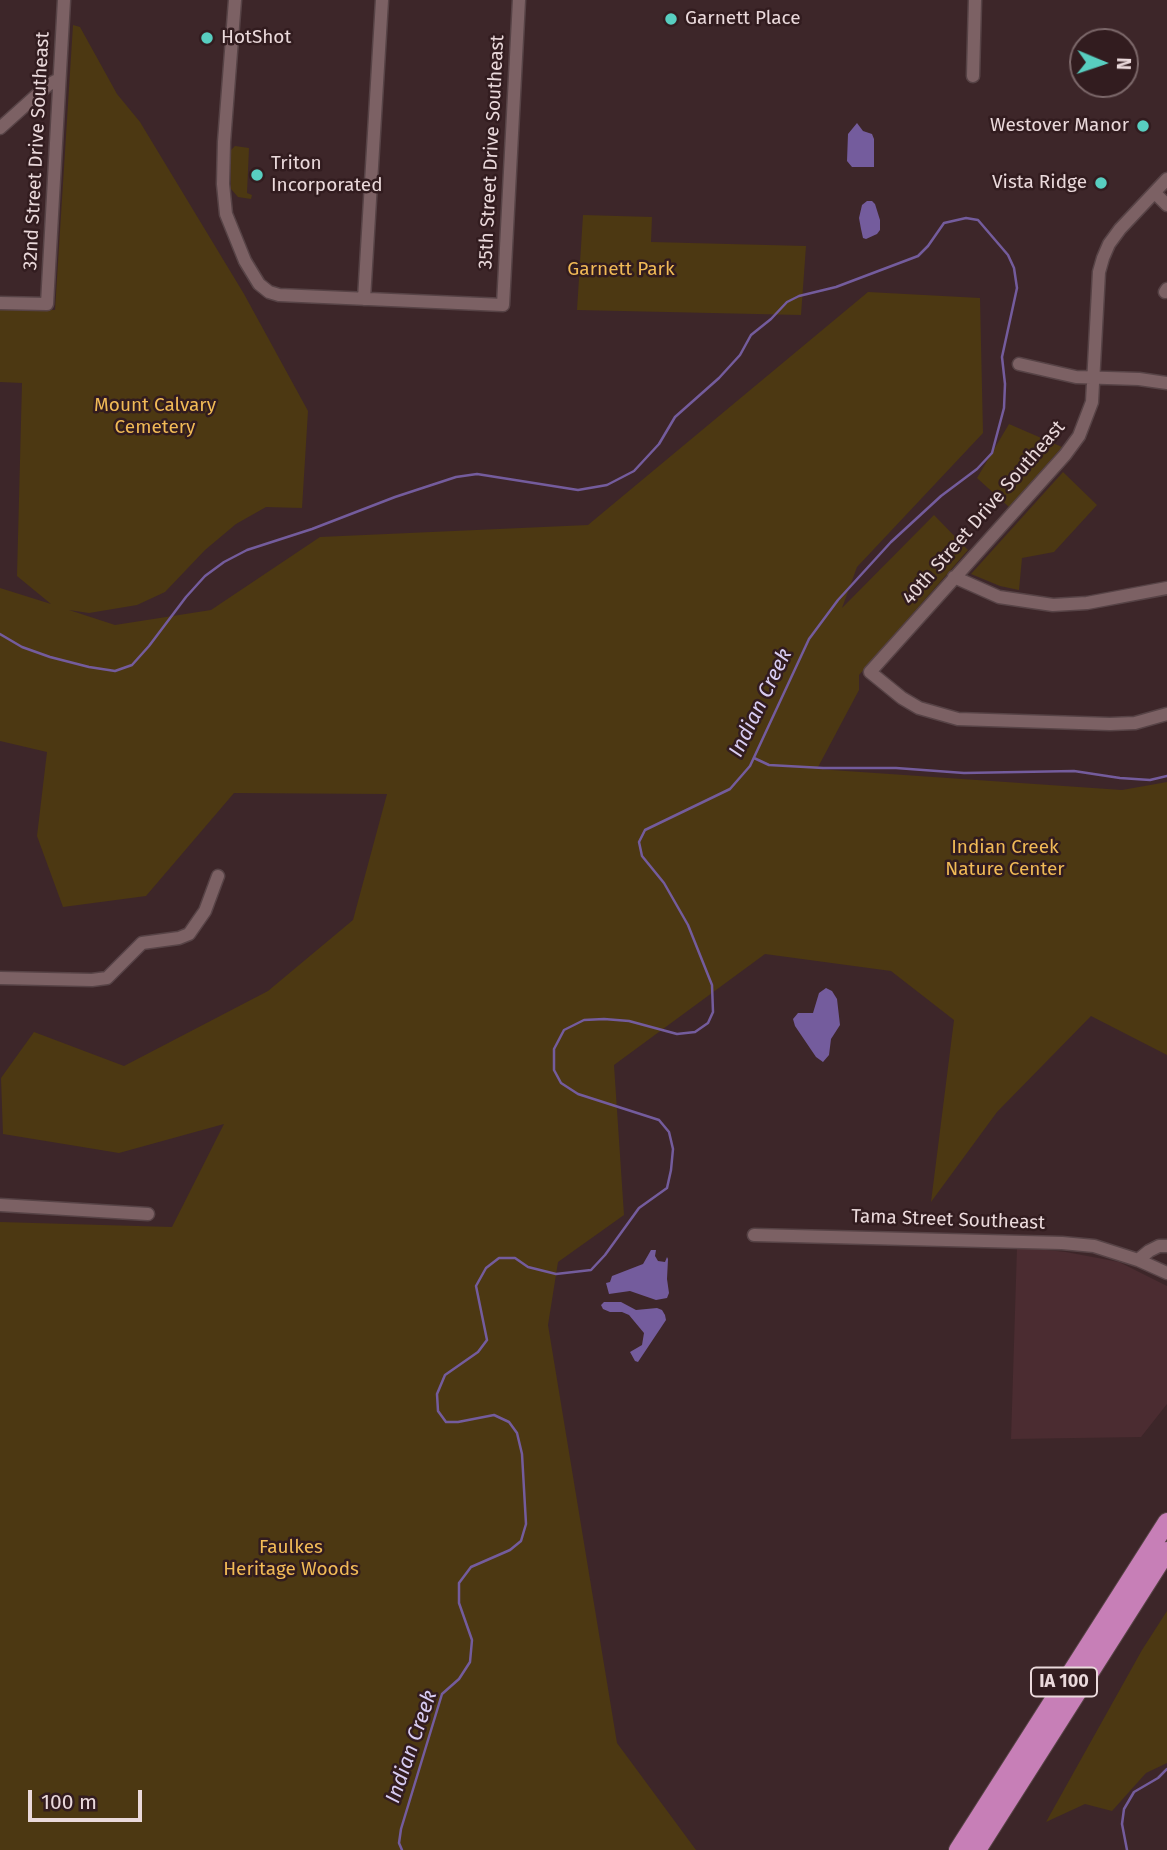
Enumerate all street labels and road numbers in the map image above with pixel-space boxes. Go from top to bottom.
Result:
street label: 32nd Street Drive Southeast [19,31,55,271]
street label: 35th Street Drive Southeast [474,34,510,270]
street label: 40th Street Drive Southeast [898,416,1070,610]
street label: Tama Street Southeast [851,1205,1045,1235]
road number: IA 100 [1031,1667,1097,1696]

